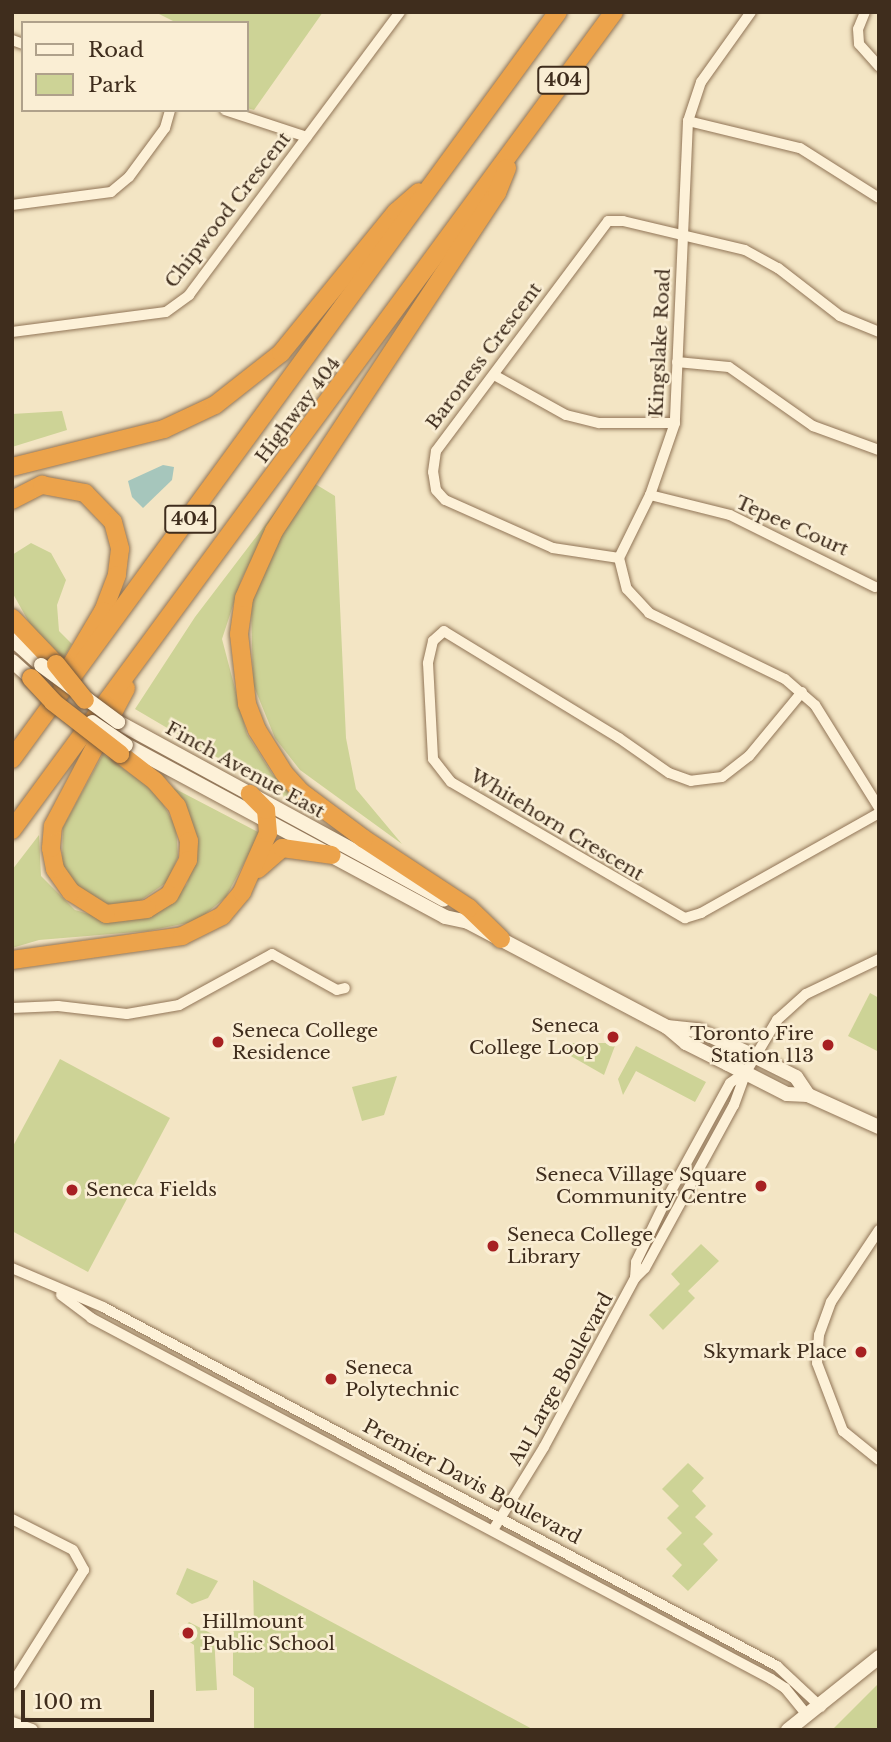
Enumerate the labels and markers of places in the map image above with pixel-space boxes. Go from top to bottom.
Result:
place label: Seneca College Loop [469,1015,599,1059]
place label: Seneca College Residence [232,1020,378,1064]
place label: Toronto Fire Station 113 [690,1023,814,1067]
marker: Seneca College Loop [605,1029,621,1045]
marker: Seneca College Residence [210,1034,226,1050]
marker: Toronto Fire Station 113 [820,1037,836,1053]
place label: Seneca Village Square Community Centre [534,1164,747,1208]
marker: Seneca Village Square Community Centre [753,1178,769,1194]
place label: Seneca Fields [86,1179,217,1201]
marker: Seneca Fields [64,1182,80,1198]
place label: Seneca College Library [507,1224,653,1268]
marker: Seneca College Library [485,1238,501,1254]
place label: Skymark Place [703,1341,847,1363]
marker: Skymark Place [853,1344,869,1360]
place label: Seneca Polytechnic [345,1357,459,1401]
marker: Seneca Polytechnic [323,1371,339,1387]
place label: Hillmount Public School [202,1611,335,1655]
marker: Hillmount Public School [180,1625,196,1641]

